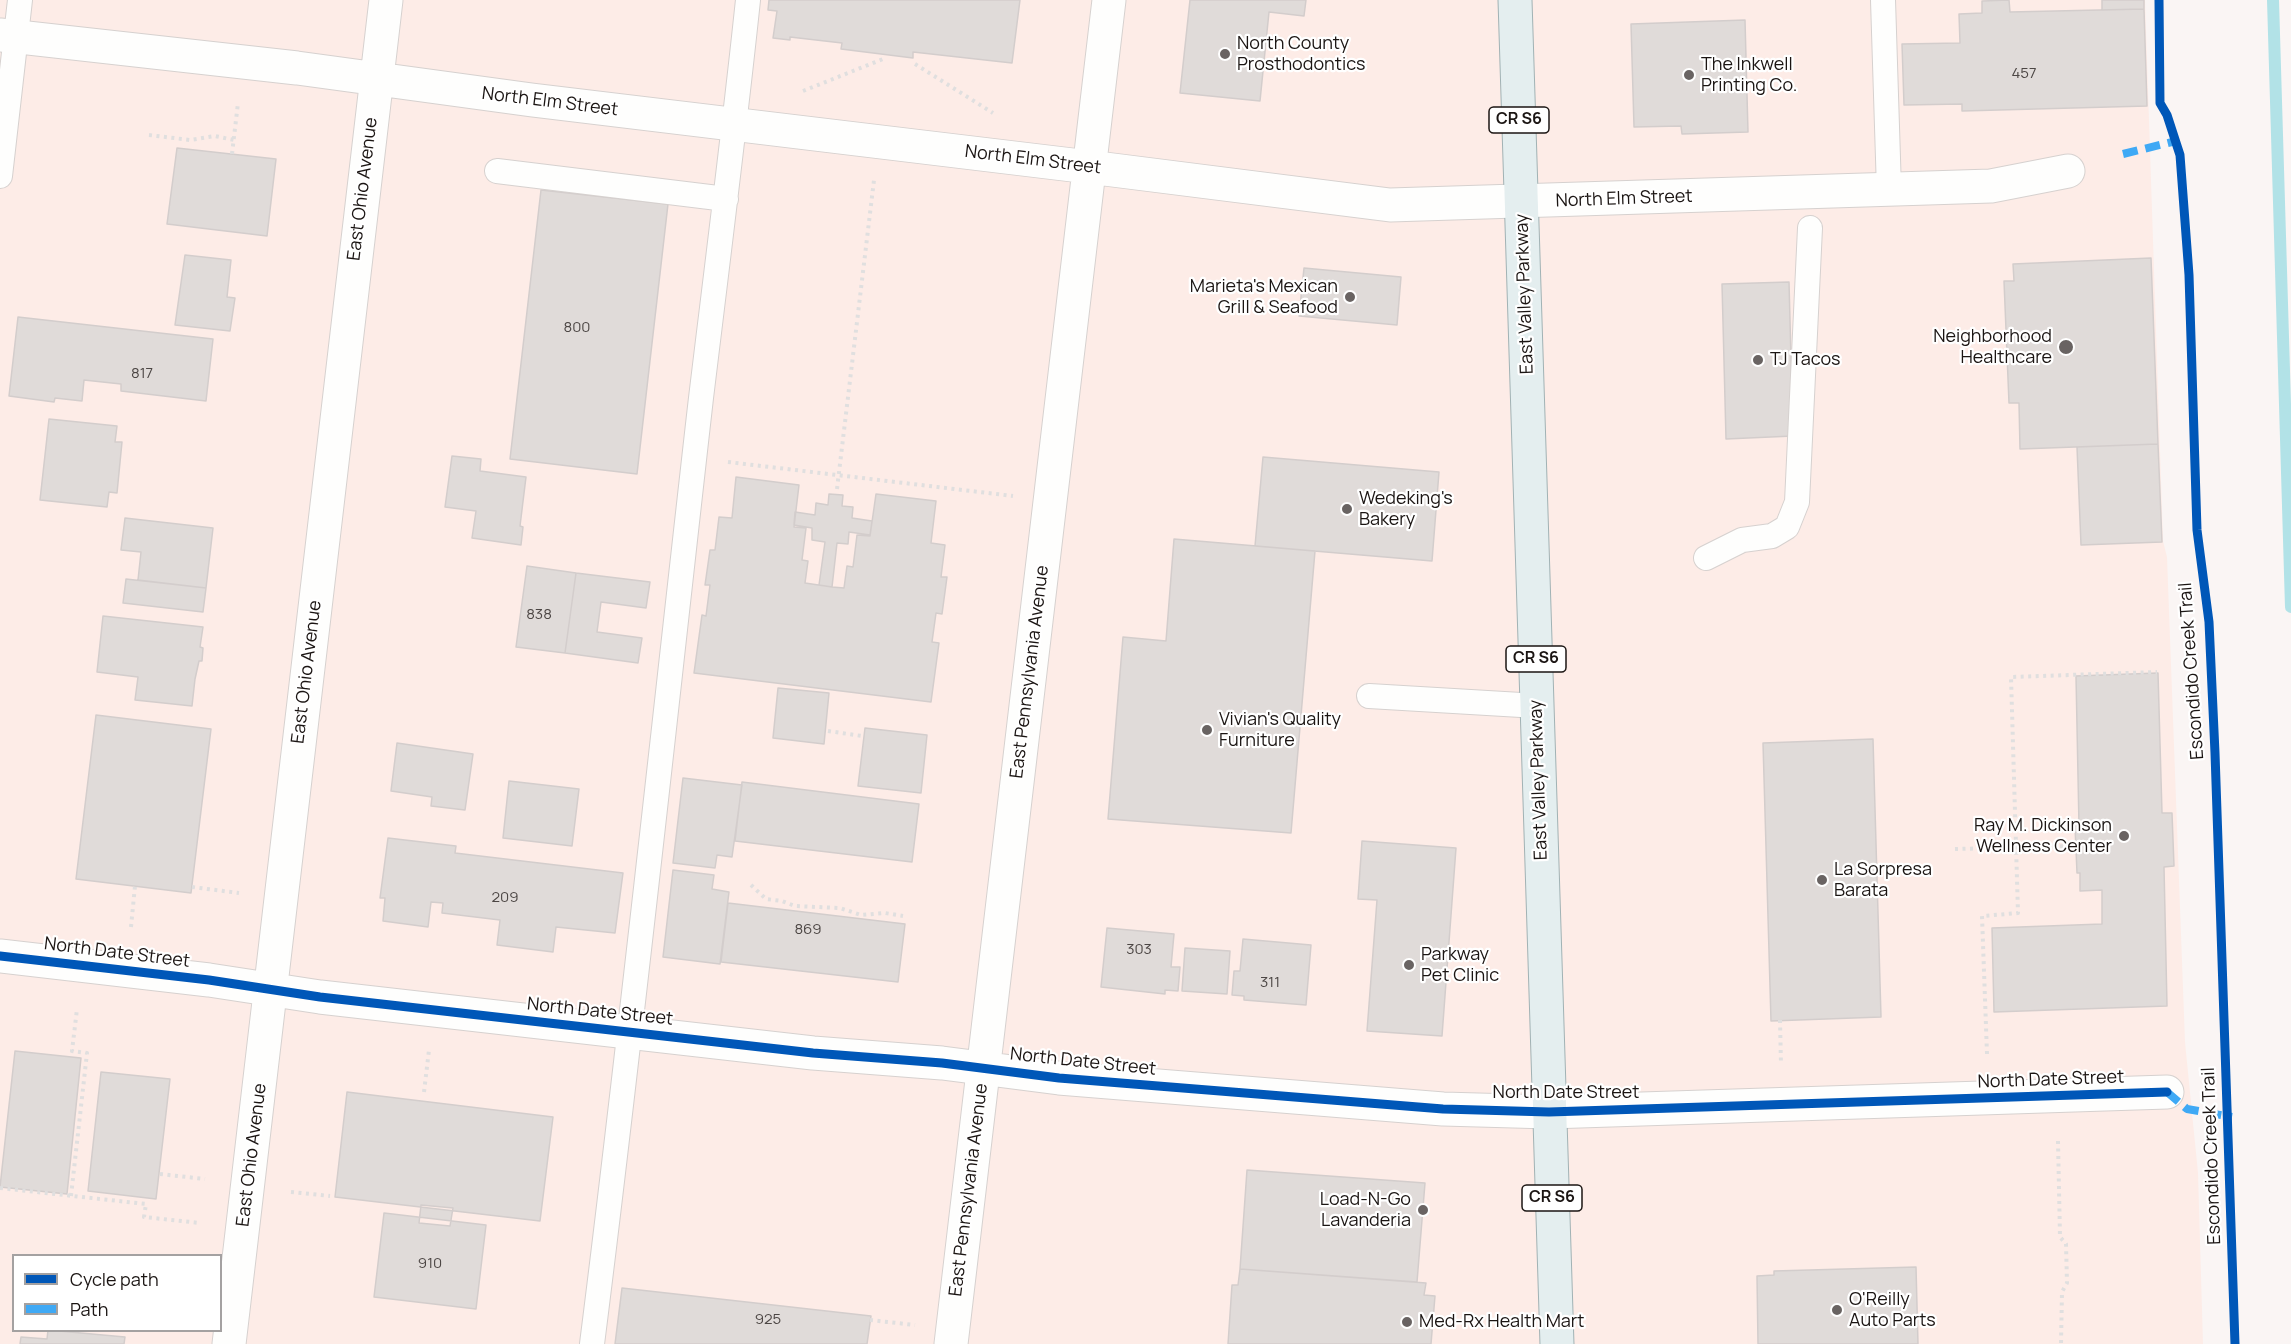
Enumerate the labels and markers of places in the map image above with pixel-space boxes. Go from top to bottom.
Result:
place label: North County Prosthodontics [1237,33,1366,76]
marker: North County Prosthodontics [1218,47,1232,61]
place label: The Inkwell Printing Co. [1701,54,1797,97]
marker: The Inkwell Printing Co. [1682,68,1696,82]
place label: Marieta's Mexican Grill & Seafood [1190,276,1338,318]
marker: Marieta's Mexican Grill & Seafood [1343,290,1357,304]
place label: Neighborhood Healthcare [1933,326,2052,368]
marker: Neighborhood Healthcare [2057,338,2075,356]
place label: TJ Tacos [1770,349,1840,371]
marker: TJ Tacos [1751,353,1765,367]
place label: Wedeking's Bakery [1359,488,1453,530]
marker: Wedeking's Bakery [1340,502,1354,516]
place label: Vivian's Quality Furniture [1219,709,1341,752]
marker: Vivian's Quality Furniture [1200,723,1214,737]
place label: Ray M. Dickinson Wellness Center [1974,815,2112,858]
marker: Ray M. Dickinson Wellness Center [2117,829,2131,843]
place label: La Sorpresa Barata [1834,859,1932,902]
marker: La Sorpresa Barata [1815,873,1829,887]
place label: Parkway Pet Clinic [1421,944,1499,986]
marker: Parkway Pet Clinic [1402,958,1416,972]
place label: Load-N-Go Lavanderia [1320,1189,1411,1232]
marker: Load-N-Go Lavanderia [1416,1203,1430,1217]
place label: O'Reilly Auto Parts [1849,1289,1936,1332]
marker: O'Reilly Auto Parts [1830,1303,1844,1317]
place label: Med-Rx Health Mart [1419,1311,1585,1333]
marker: Med-Rx Health Mart [1400,1315,1414,1329]

